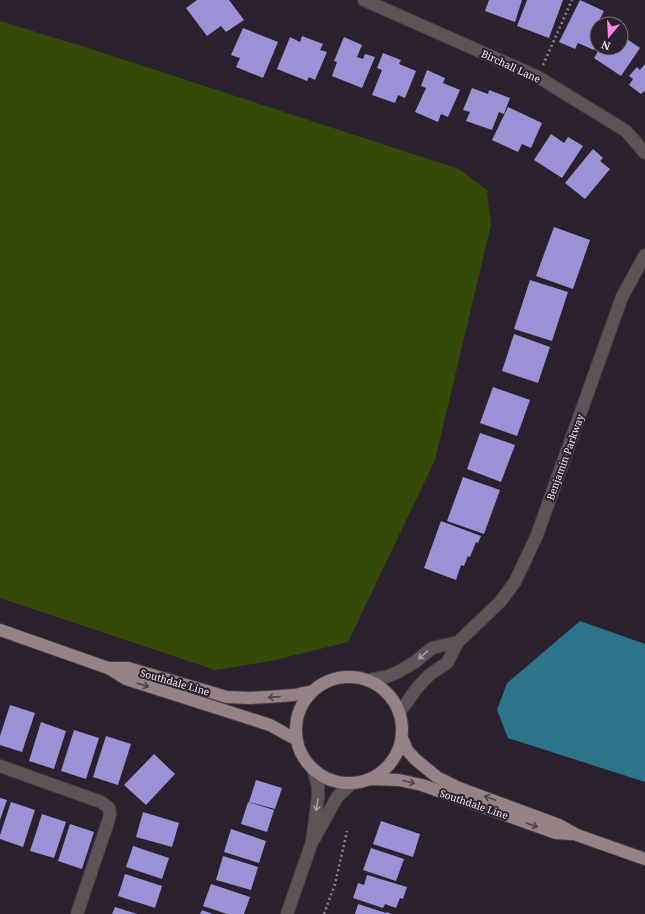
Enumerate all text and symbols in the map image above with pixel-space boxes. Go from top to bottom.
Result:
north arrow [589,16,629,56]
text: N [599,37,612,54]
street label: Birchall Lane [479,46,543,86]
street label: Benjamin Parkway [543,412,587,502]
one-way arrow [417,651,428,660]
street label: Southdale Line [139,665,211,699]
one-way arrow [136,682,149,689]
one-way arrow [268,693,281,700]
one-way arrow [403,779,416,786]
street label: Southdale Line [438,786,510,822]
one-way arrow [484,794,496,802]
one-way arrow [313,798,321,811]
one-way arrow [526,821,538,829]

